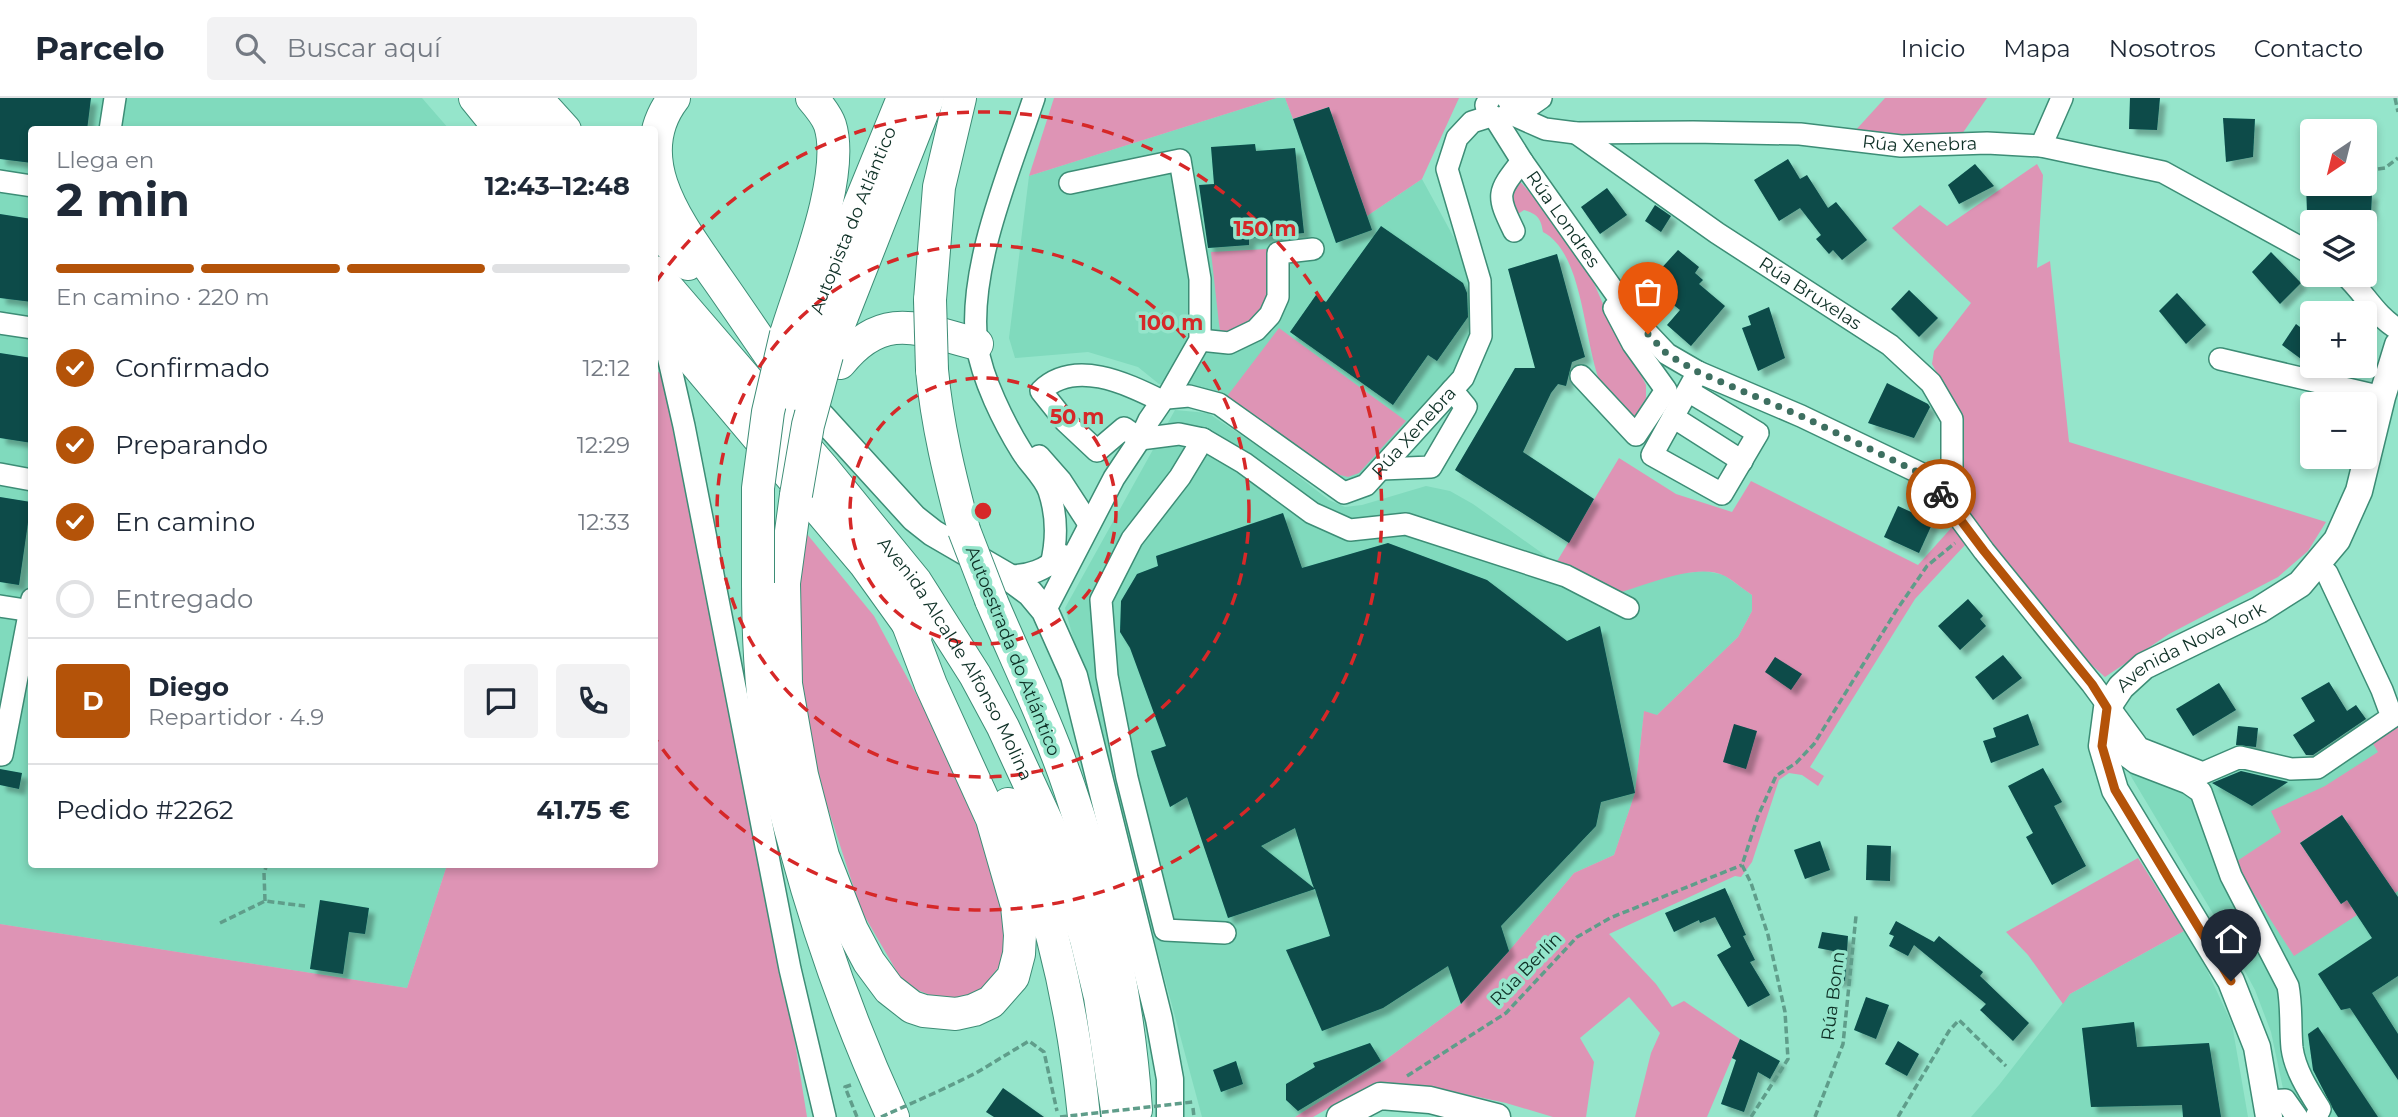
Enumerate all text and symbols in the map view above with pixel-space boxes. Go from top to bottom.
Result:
search box [207,17,697,80]
text: Parcelo [35,28,165,68]
icon: search [231,29,269,67]
text: Buscar aquí [287,32,441,64]
text: Inicio [1900,34,1965,63]
text: Mapa [2003,34,2071,63]
text: Nosotros [2109,34,2216,63]
text: Contacto [2254,34,2363,63]
north arrow [2300,119,2376,196]
map controls [2300,119,2377,469]
street label: Autopista do Atlántico [806,123,901,317]
street label: Rúa Xenebra [1861,130,1977,157]
text: Llega en [56,146,154,174]
street label: Rúa Londres [1521,167,1605,272]
text: 12:43–12:48 [484,170,630,202]
text: 2 min [56,171,190,228]
button: layers [2300,210,2377,287]
text: 150 m [1234,216,1296,241]
street label: Rúa Bruxelas [1755,252,1866,335]
pin [1618,262,1678,334]
icon: bag [1629,273,1667,311]
text: En camino · 220 m [56,283,270,311]
button: + [2300,301,2377,378]
text: 100 m [1139,310,1203,335]
icon: check [56,349,94,387]
text: Confirmado [115,352,270,384]
text: 12:12 [582,354,630,382]
street label: Rúa Xenebra [1367,382,1461,482]
button: − [2300,392,2377,469]
text: 50 m [1050,404,1104,429]
icon: check [56,426,94,464]
text: Preparando [115,429,268,461]
text: 12:29 [577,431,630,459]
courier [1906,459,1976,529]
icon: bike [1922,475,1960,513]
centre of rings [971,499,995,523]
icon: check [56,503,94,541]
text: En camino [115,506,255,538]
text: 12:33 [578,508,630,536]
street label: Avenida Alcalde Alfonso Molina [873,533,1037,784]
street label: Autoestrada do Atlántico [961,543,1065,759]
text: Entregado [115,583,253,615]
street label: Avenida Nova York [2112,598,2270,697]
button: chat [464,664,538,738]
button: phone [556,664,630,738]
text: Diego [148,671,229,703]
text: D [82,685,104,717]
text: Repartidor · 4.9 [148,703,324,731]
text: Pedido #2262 [56,794,234,826]
text: 41.75 € [537,794,630,826]
pin [2201,909,2261,981]
icon: home [2212,920,2250,958]
street label: Rúa Berlín [1485,928,1567,1010]
street label: Rúa Bonn [1817,950,1849,1042]

